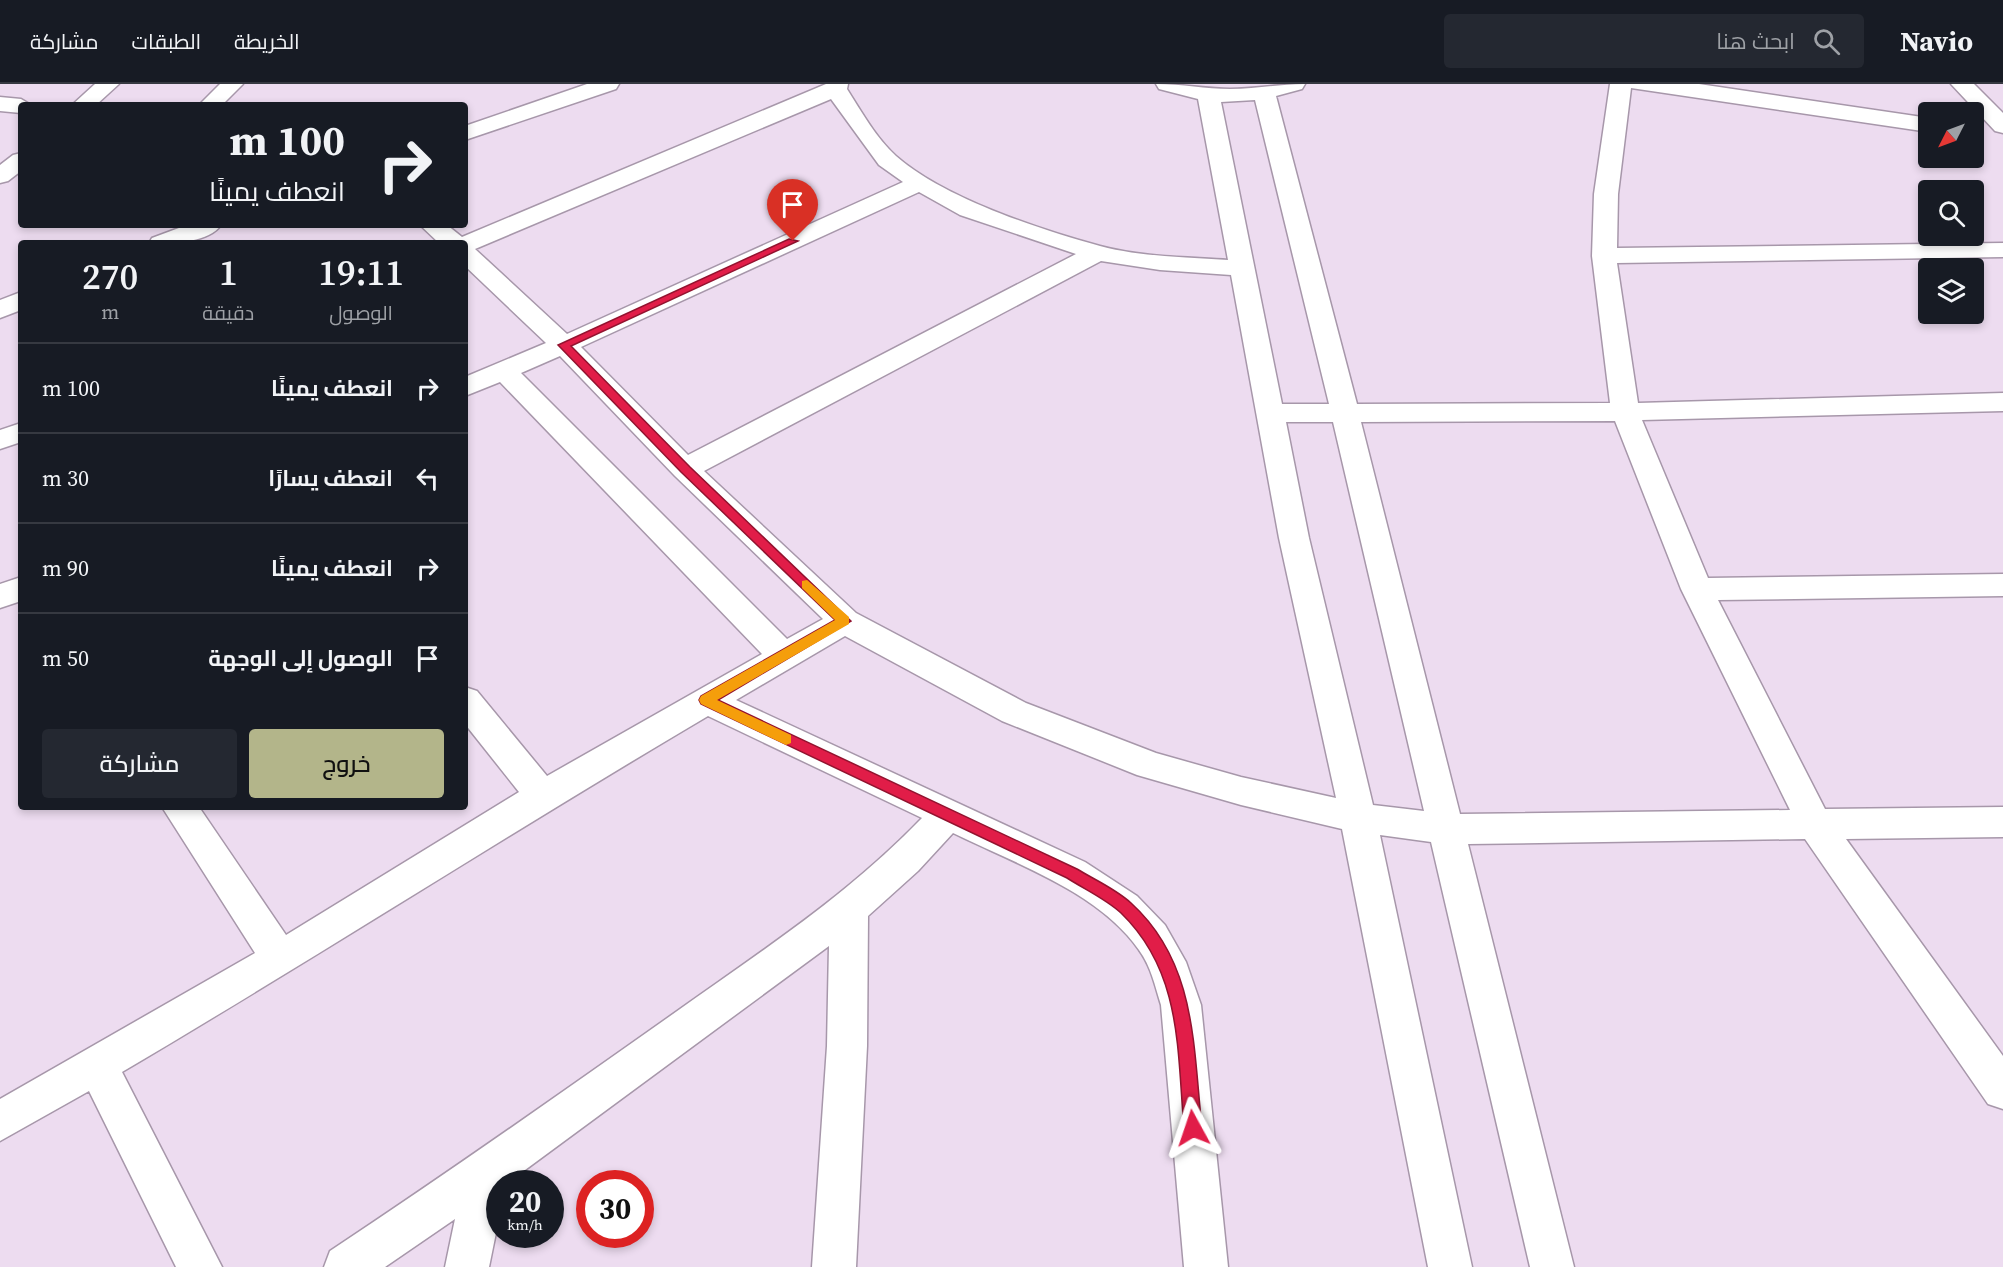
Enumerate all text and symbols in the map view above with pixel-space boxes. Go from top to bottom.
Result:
search box [1444,14,1864,68]
text: Navio [1900,22,1973,60]
icon: search [1810,25,1843,58]
text: ابحث هنا [1716,26,1795,56]
text: مشاركة [30,27,99,56]
text: الطبقات [132,27,201,56]
text: الخريطة [234,27,300,56]
north arrow [1918,102,1984,168]
map controls [1918,102,1984,324]
text: 100 m [230,111,345,169]
icon: right [366,126,444,204]
text: انعطف يمينًا [209,173,345,210]
pin [767,179,818,241]
button: search [1918,180,1984,246]
icon: arrive [776,188,809,221]
text: 1 [219,248,238,297]
text: 19:11 [318,248,404,297]
text: 270 [82,252,138,301]
button: layers [1918,258,1984,324]
text: m [101,298,119,326]
text: دقيقة [202,299,254,327]
text: الوصول [329,299,393,327]
icon: right [411,372,444,405]
text: 100 m [42,373,100,403]
text: انعطف يمينًا [271,373,393,403]
icon: left [411,462,444,495]
text: 30 m [42,463,89,493]
text: انعطف يسارًا [268,463,393,493]
icon: right [411,552,444,585]
text: 90 m [42,553,89,583]
text: انعطف يمينًا [271,553,393,583]
icon: arrive [411,642,444,675]
text: 50 m [42,643,89,673]
text: الوصول إلى الوجهة [208,643,393,673]
button: مشاركة [42,729,237,798]
button: خروج [249,729,444,798]
position arrow [1161,1096,1225,1160]
speed limit sign: 30 [576,1170,654,1248]
text: 20 [509,1181,541,1222]
text: km/h [507,1214,543,1235]

